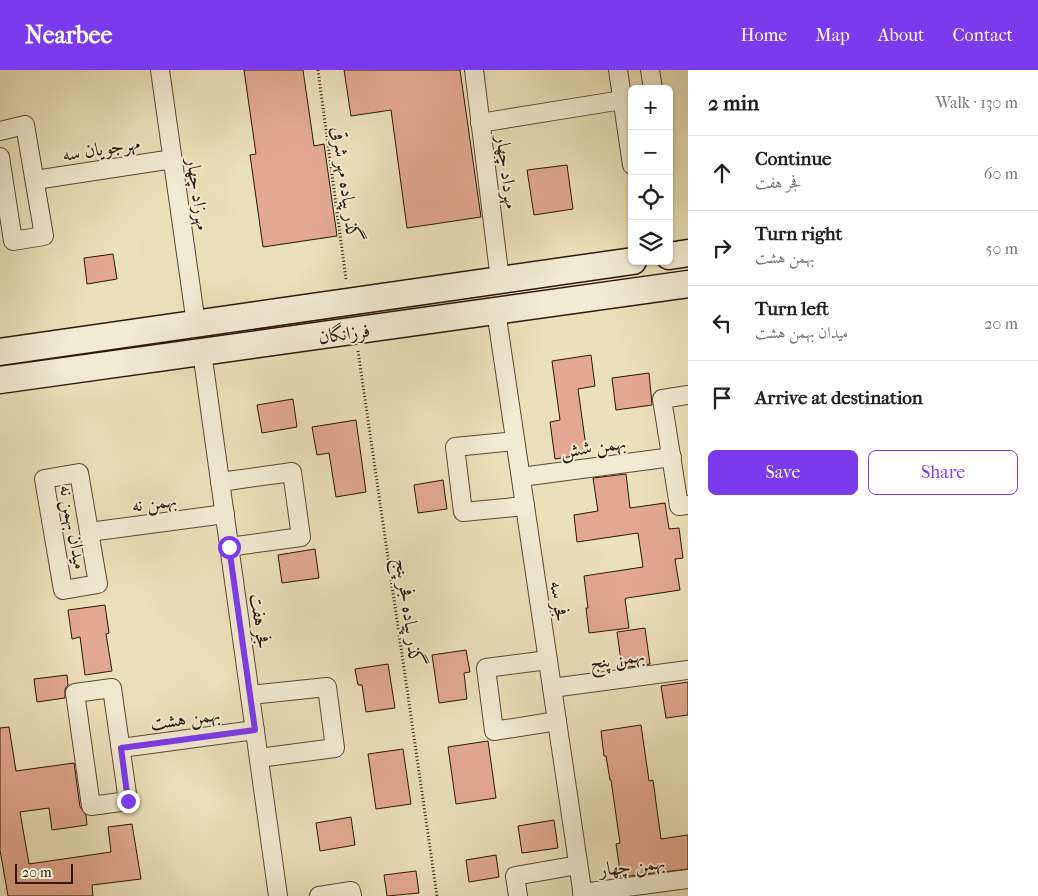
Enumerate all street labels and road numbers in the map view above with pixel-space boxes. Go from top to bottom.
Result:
street label: گذر پیاده مهر شرقی [325,125,368,243]
street label: مهرجویان سه [61,132,142,167]
street label: مهرداد چهار [490,132,522,210]
street label: مهرزاد چهار [181,155,214,232]
street label: فرزانگان [317,318,372,349]
street label: بهمن شش [559,432,628,464]
street label: میدان بهمن نه [53,483,91,572]
street label: بهمن نه [130,489,178,519]
street label: گذر پیاده فجر پنج [385,556,430,668]
street label: فجر سه [544,579,573,623]
street label: فجر هفت [244,592,275,650]
street label: بهمن پنج [588,644,647,680]
street label: بهمن هشت [149,703,222,737]
street label: بهمن چهار [596,851,667,883]

